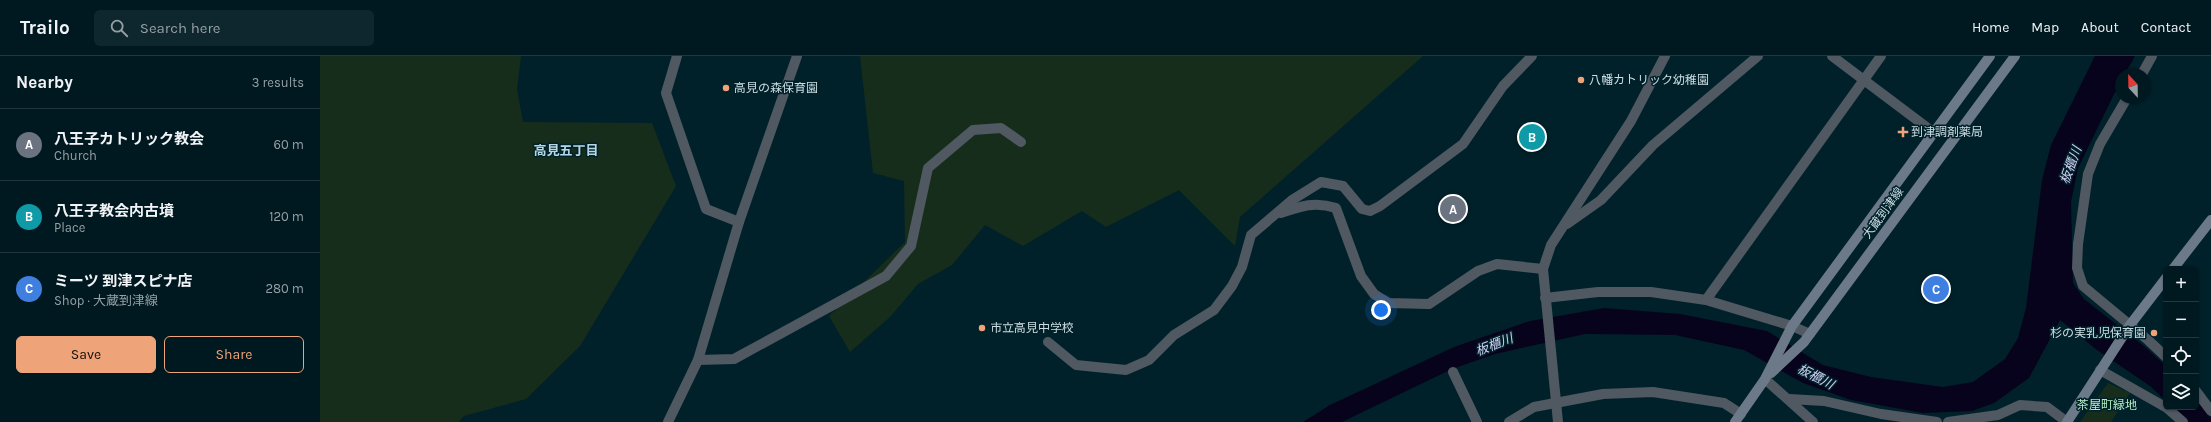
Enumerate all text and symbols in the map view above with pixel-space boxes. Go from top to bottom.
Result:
search box [94,10,374,46]
text: Trailo [20,17,70,39]
icon: search [108,17,130,39]
text: Search here [140,19,221,37]
text: Home [1972,19,2009,36]
text: Map [2031,19,2059,36]
text: About [2081,19,2119,36]
text: Contact [2141,19,2191,36]
north arrow [2115,68,2151,104]
text: Nearby [16,72,73,92]
place label: 八幡カトリック幼稚園 [1589,73,1709,87]
text: 3 results [252,75,304,90]
marker: 八幡カトリック幼稚園 [1576,75,1586,85]
place label: 高見の森保育園 [734,81,818,95]
marker: 高見の森保育園 [721,83,731,93]
pin: B [1519,122,1545,152]
place label: 到津調剤薬局 [1911,125,1983,139]
marker: 到津調剤薬局 [1898,127,1908,137]
text: 八王子カトリック教会 [54,130,204,148]
text: A [25,137,33,152]
text: 60 m [274,137,304,152]
water label: 板櫃川 [2057,142,2085,186]
district label: 高見五丁目 [533,143,599,158]
text: Church [54,148,97,163]
street label: 大蔵到津線 [1860,185,1906,241]
pin: A [1440,194,1466,224]
text: 八王子教会内古墳 [54,202,174,220]
text: B [25,209,33,224]
text: 120 m [269,209,304,224]
text: Place [54,220,85,235]
map controls [2163,266,2199,410]
button: + [2163,266,2199,302]
text: ミーツ 到津スピナ店 [54,272,193,290]
pin: C [1923,274,1949,304]
text: C [25,281,33,296]
text: 280 m [266,281,304,296]
text: Shop · 大蔵到津線 [54,293,158,308]
your location [1371,300,1391,320]
button: − [2163,302,2199,338]
place label: 市立高見中学校 [990,321,1074,335]
marker: 市立高見中学校 [977,323,987,333]
place label: 杉の実乳児保育園 [2050,326,2146,340]
marker: 杉の実乳児保育園 [2149,328,2159,338]
water label: 板櫃川 [1473,330,1517,358]
button: Save [16,336,156,373]
button: Share [164,336,304,373]
button: locate [2163,338,2199,374]
water label: 板櫃川 [1795,361,1838,393]
button: layers [2163,374,2199,410]
park label: 茶屋町緑地 [2077,398,2137,412]

